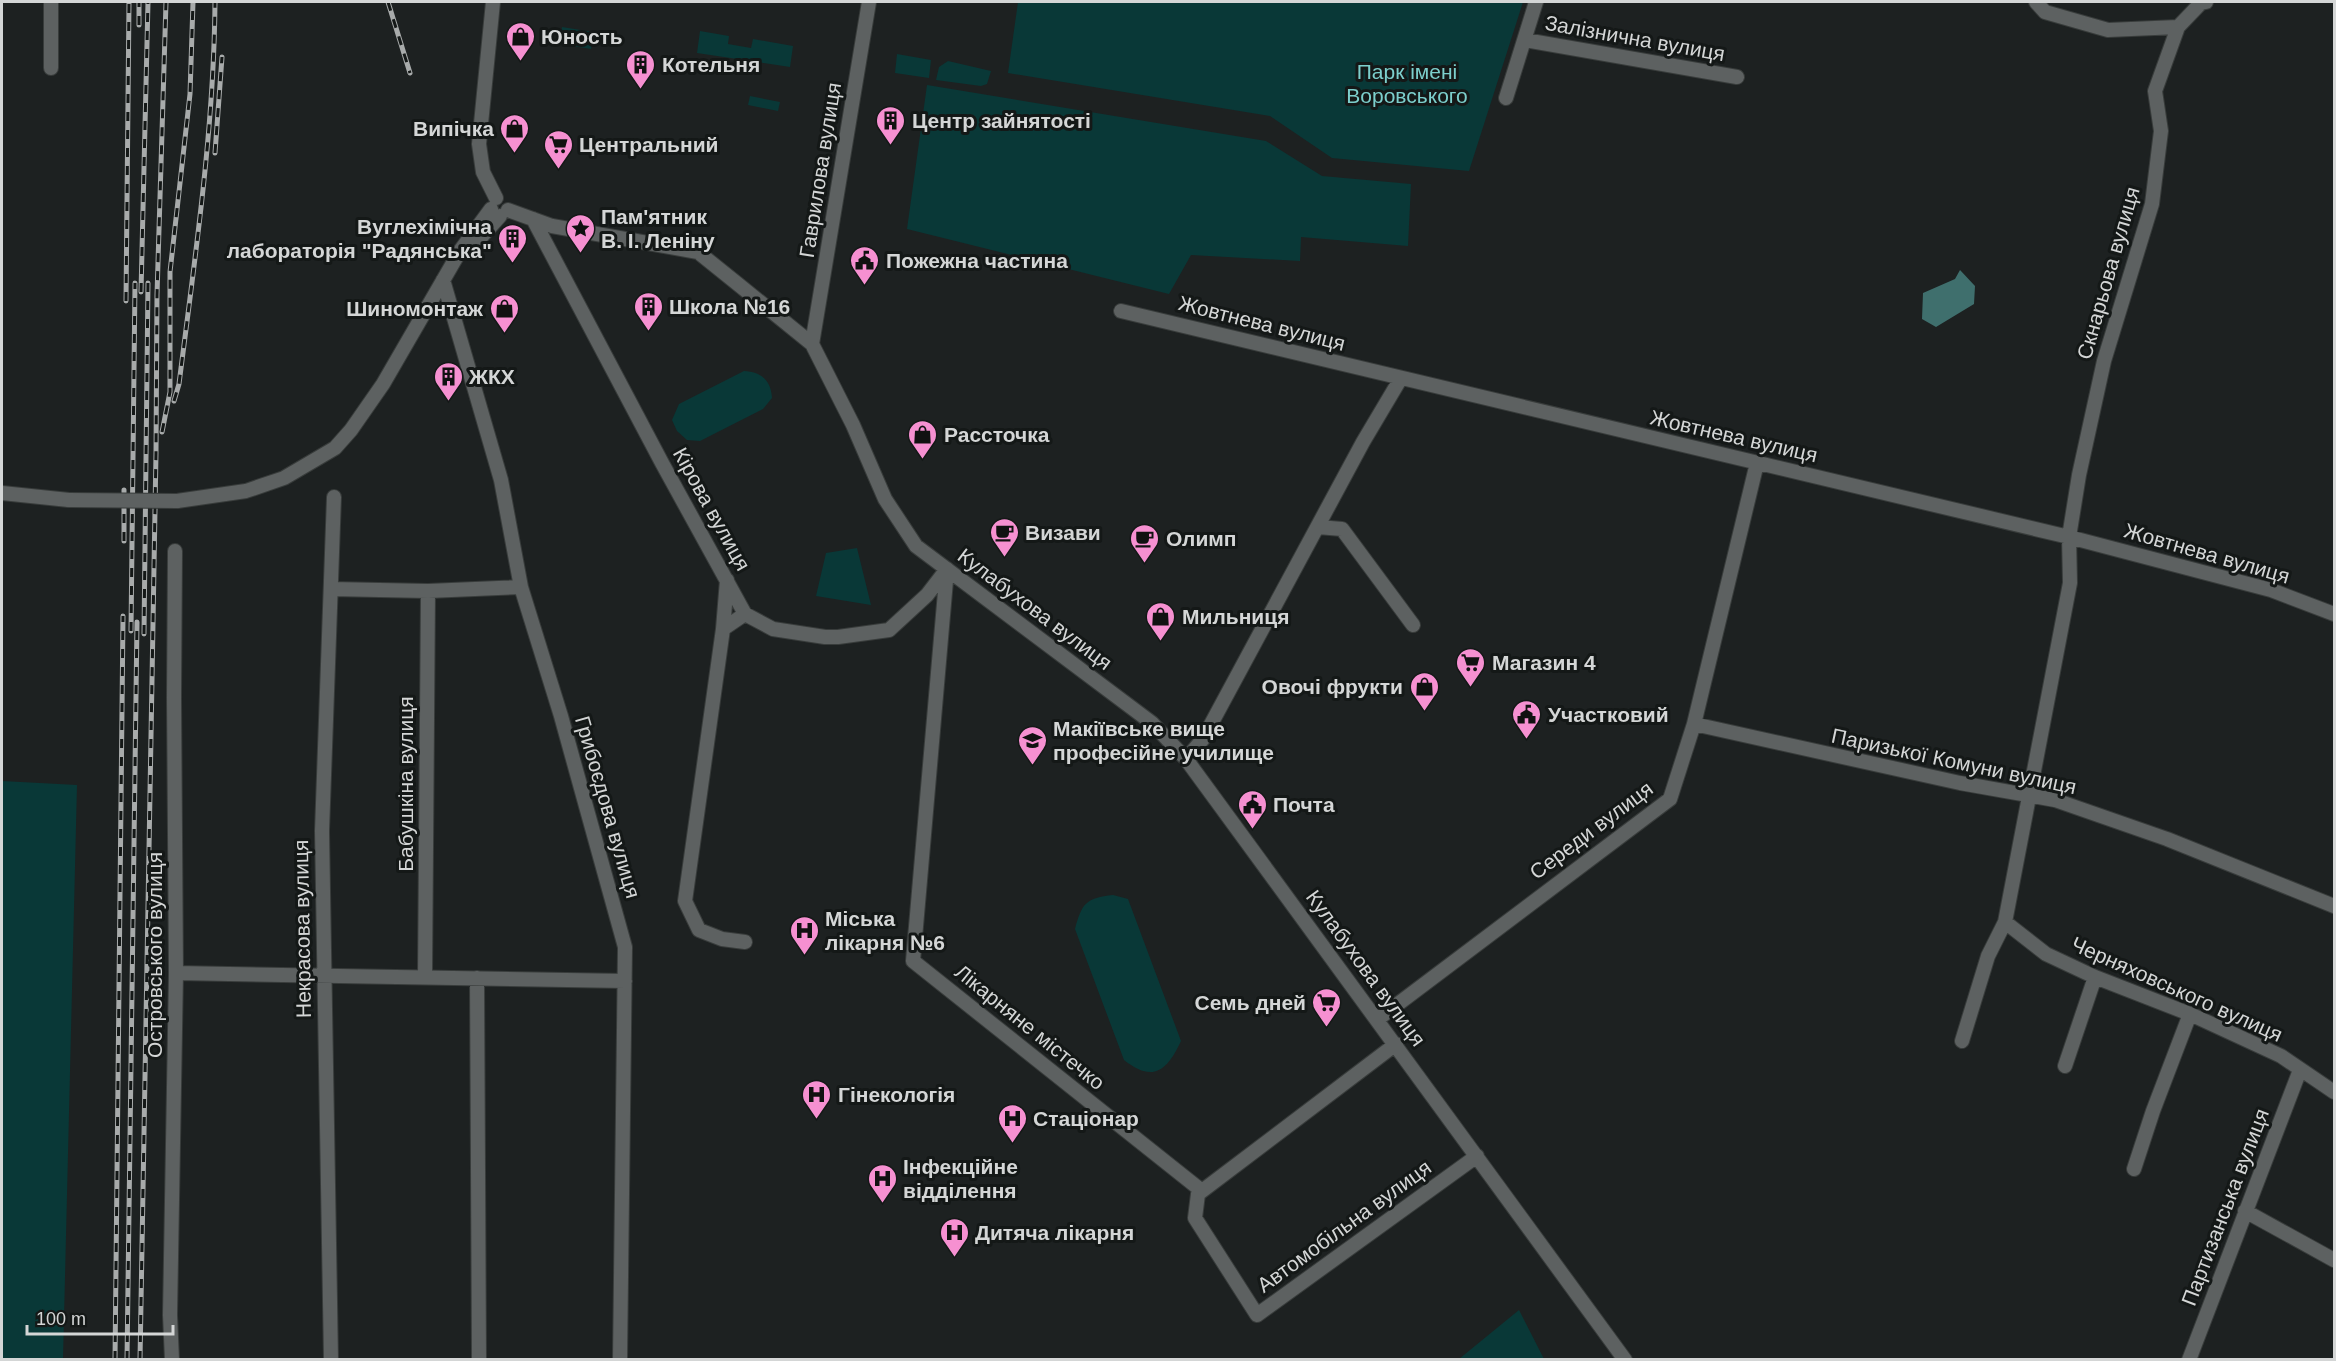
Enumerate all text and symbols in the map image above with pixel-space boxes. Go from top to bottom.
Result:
street label: Залізнична вулиця [1543,11,1727,65]
shop icon: Юность [504,20,536,62]
place label: Юность [541,25,623,48]
building icon: Котельня [625,48,657,90]
place label: Котельня [662,53,760,76]
park label: Парк імені Воровського [1346,60,1468,107]
street label: Гаврилова вулиця [795,81,845,259]
building icon: Центр зайнятості [875,104,907,146]
place label: Центр зайнятості [912,109,1091,132]
shop icon: Випічка [499,112,531,154]
place label: Випічка [413,117,494,140]
supermarket icon: Центральний [542,128,574,170]
place label: Центральний [579,133,719,156]
street label: Скнарьова вулиця [2072,184,2144,362]
place label: Пам'ятник В. І. Леніну [601,205,715,252]
place icon: Пам'ятник В. І. Леніну [564,212,596,254]
place label: Вуглехімічна лабораторія "Радянська" [227,215,492,262]
building icon: Вуглехімічна лабораторія "Радянська" [497,222,529,264]
public building icon: Пожежна частина [849,244,881,286]
place label: Пожежна частина [886,249,1068,272]
building icon: Школа №16 [632,290,664,332]
street label: Жовтнева вулиця [1176,291,1348,355]
shop icon: Шиномонтаж [488,292,520,334]
place label: Школа №16 [669,295,790,318]
place label: Шиномонтаж [346,297,484,320]
building icon: ЖКХ [432,360,464,402]
place label: ЖКХ [468,365,515,388]
street label: Жовтнева вулиця [1648,406,1820,466]
shop icon: Рассточка [907,418,939,460]
place label: Рассточка [944,423,1050,446]
street label: Кірова вулиця [669,444,755,574]
cafe icon: Визави [988,516,1020,558]
street label: Жовтнева вулиця [2122,518,2292,588]
place label: Визави [1025,521,1101,544]
cafe icon: Олимп [1129,522,1161,564]
place label: Олимп [1166,527,1237,550]
street label: Кулабухова вулиця [954,544,1116,674]
shop icon: Мильниця [1145,600,1177,642]
place label: Мильниця [1182,605,1289,628]
supermarket icon: Магазин 4 [1455,646,1487,688]
place label: Магазин 4 [1492,651,1596,674]
shop icon: Овочі фрукти [1408,670,1440,712]
place label: Овочі фрукти [1262,675,1403,698]
street label: Бабушкіна вулиця [394,696,417,872]
public building icon: Участковий [1511,698,1543,740]
place label: Участковий [1548,703,1669,726]
street label: Грибоєдова вулиця [571,713,645,901]
place label: Макіївське вище професійне училище [1053,717,1274,764]
school or university icon: Макіївське вище професійне училище [1016,724,1048,766]
street label: Паризької Комуни вулиця [1829,724,2079,798]
street label: Середи вулиця [1525,776,1657,884]
public building icon: Почта [1236,788,1268,830]
place label: Почта [1273,793,1335,816]
street label: Некрасова вулиця [289,840,315,1018]
street label: Островського вулиця [143,852,166,1058]
street label: Кулабухова вулиця [1302,886,1430,1050]
place label: Міська лікарня №6 [825,907,945,954]
hospital icon: Міська лікарня №6 [788,914,820,956]
street label: Черняховського вулиця [2068,932,2286,1046]
street label: Лікарняне містечко [951,960,1109,1094]
supermarket icon: Семь дней [1311,986,1343,1028]
place label: Семь дней [1195,991,1306,1014]
hospital icon: Гінекологія [801,1078,833,1120]
place label: Гінекологія [838,1083,955,1106]
hospital icon: Стаціонар [996,1102,1028,1144]
street label: Партизанська вулиця [2177,1105,2273,1309]
place label: Стаціонар [1033,1107,1139,1130]
place label: Інфекційне відділення [903,1155,1018,1202]
street label: Автомобільна вулиця [1253,1155,1435,1297]
hospital icon: Інфекційне відділення [866,1162,898,1204]
hospital icon: Дитяча лікарня [938,1216,970,1258]
place label: Дитяча лікарня [975,1221,1134,1244]
scale bar [27,1298,172,1336]
text: 100 m [36,1309,86,1329]

